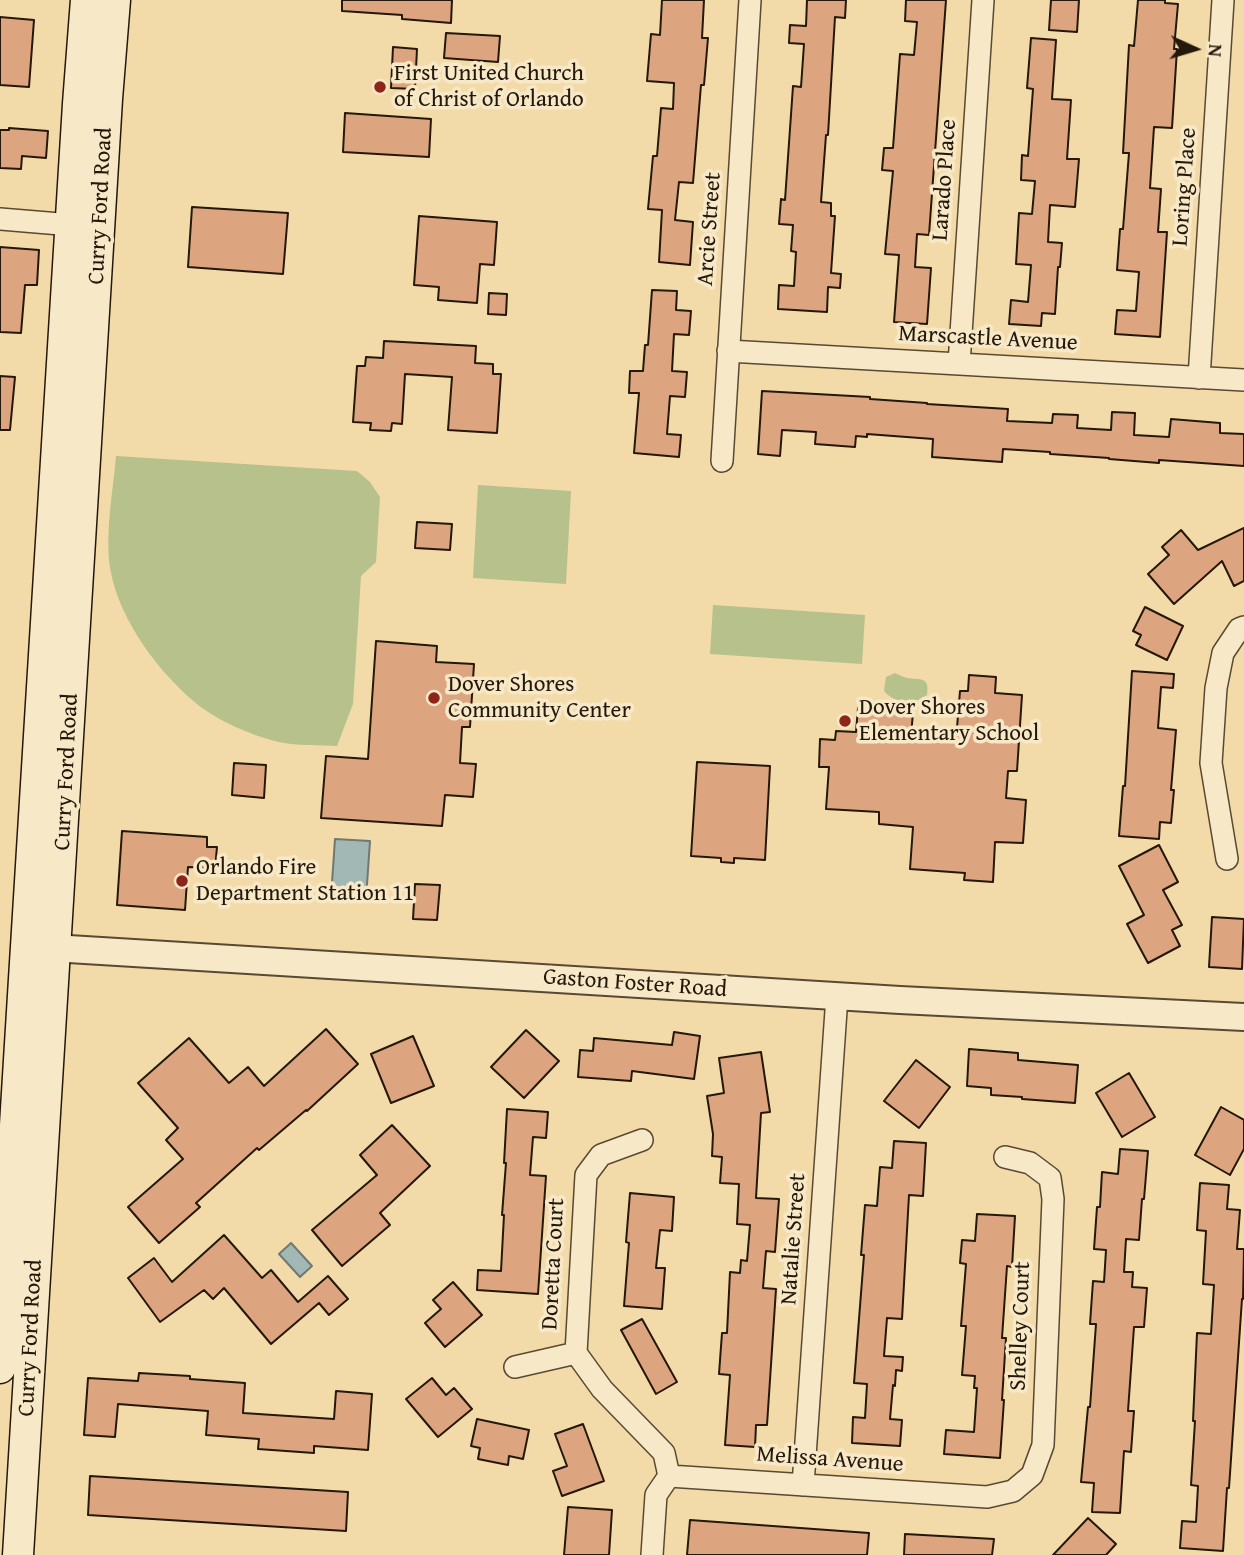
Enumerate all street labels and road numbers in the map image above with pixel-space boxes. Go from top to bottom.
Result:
street label: Larado Place [927,118,963,242]
street label: Curry Ford Road [83,127,119,285]
street label: Loring Place [1167,127,1203,247]
street label: Arcie Street [692,171,728,287]
street label: Marscastle Avenue [898,321,1078,357]
street label: Curry Ford Road [49,693,85,851]
street label: Gaston Foster Road [542,964,728,1004]
street label: Natalie Street [776,1172,812,1306]
street label: Doretta Court [537,1197,571,1331]
street label: Curry Ford Road [13,1259,49,1417]
street label: Shelley Court [1005,1261,1037,1391]
street label: Melissa Avenue [756,1441,904,1479]

